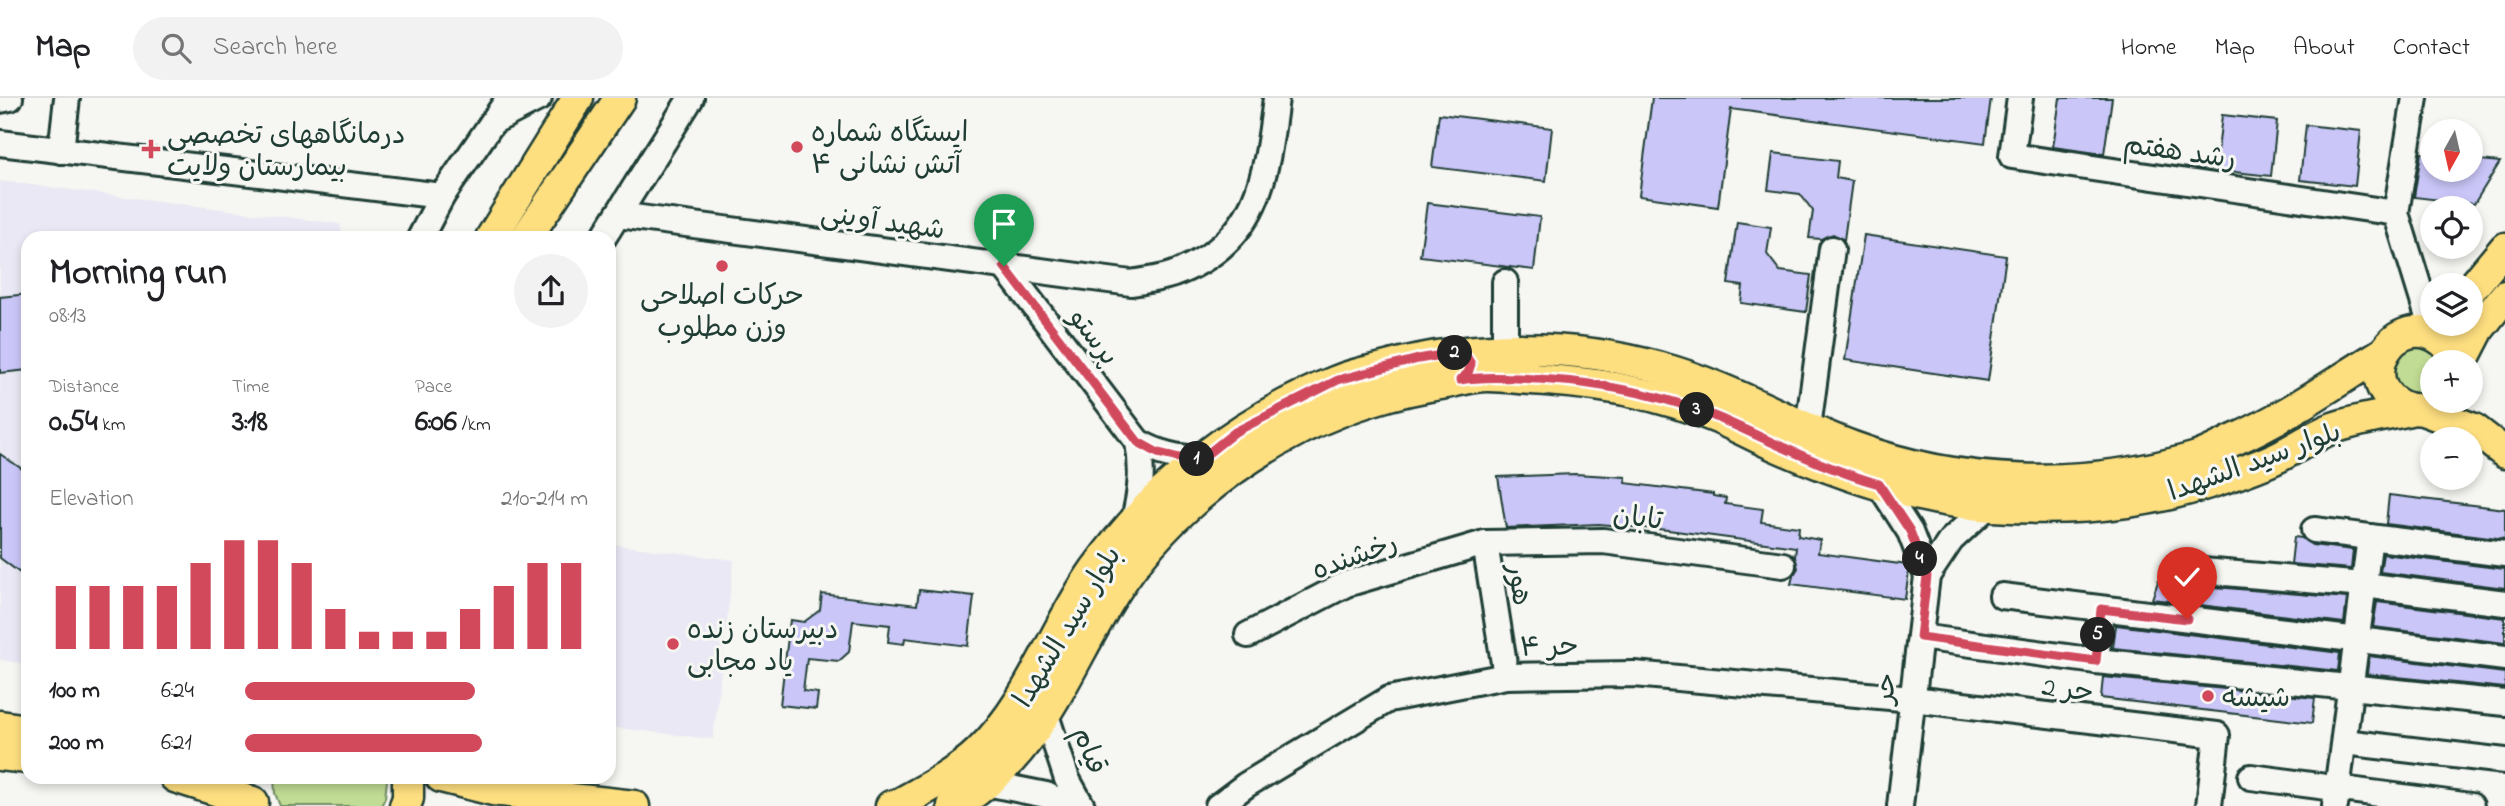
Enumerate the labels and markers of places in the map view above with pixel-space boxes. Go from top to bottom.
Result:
place label: ایستگاه شماره ۴ آتش نشانی [811,114,968,187]
place label: درمانگاههای تخصصی بیمارستان ولایت [167,116,406,189]
marker: درمانگاههای تخصصی بیمارستان ولایت [141,139,161,159]
marker: ایستگاه شماره ۴ آتش نشانی [789,139,805,155]
pin [974,194,1034,266]
marker: حرکات اصلاحی وزن مطلوب [714,258,730,274]
place label: حرکات اصلاحی وزن مطلوب [640,277,804,350]
pin: 2 [1438,336,1472,370]
pin: 3 [1680,392,1714,428]
pin: 1 [1180,442,1214,476]
pin: 4 [1902,542,1938,576]
pin [2157,547,2217,619]
place label: دبیرستان زنده یاد مجابی [687,611,838,684]
pin: 5 [2080,618,2116,652]
marker: دبیرستان زنده یاد مجابی [665,636,681,652]
place label: شیشه [2222,679,2290,720]
marker: شیشه [2200,688,2216,704]

